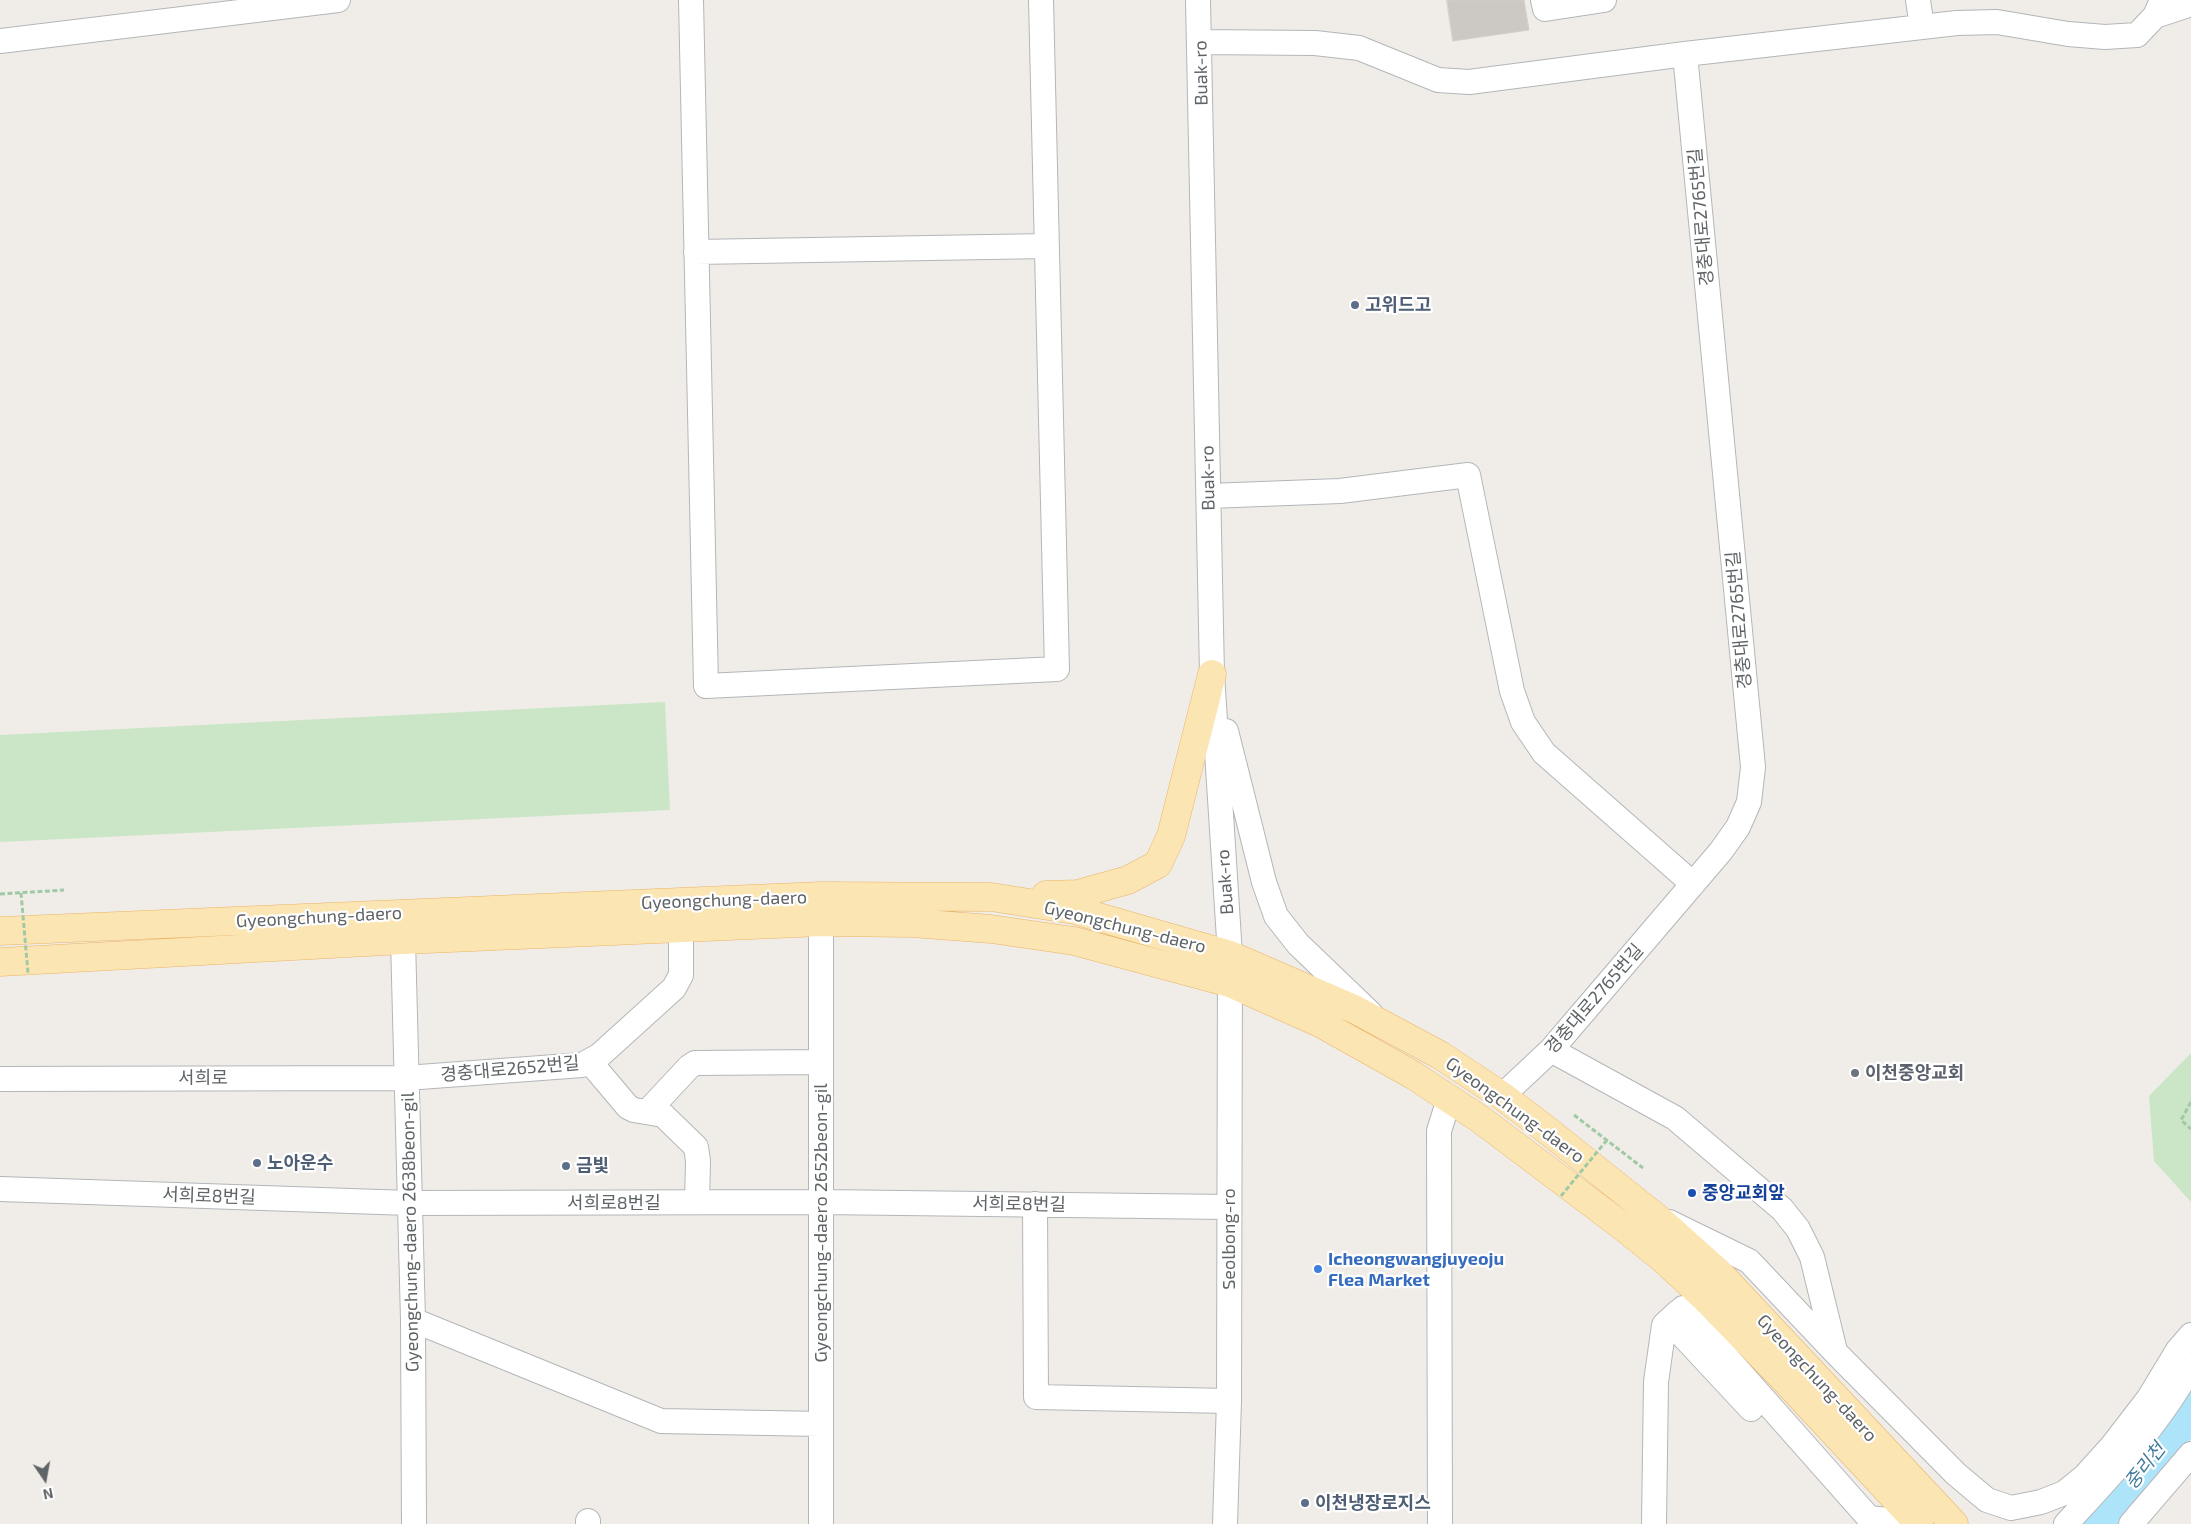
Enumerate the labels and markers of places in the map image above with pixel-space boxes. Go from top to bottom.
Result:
place label: 고위드고 [1365,294,1431,316]
marker: 고위드고 [1349,299,1361,311]
place label: 이천중앙교회 [1865,1062,1964,1084]
marker: 이천중앙교회 [1849,1067,1861,1079]
place label: 노아운수 [267,1152,333,1174]
place label: 금빛 [576,1155,609,1177]
marker: 노아운수 [251,1157,263,1169]
marker: 금빛 [560,1160,572,1172]
place label: 중앙교회앞 [1702,1182,1785,1204]
marker: 중앙교회앞 [1686,1187,1698,1199]
place label: Icheongwangjuyeoju Flea Market [1328,1248,1504,1290]
marker: Icheongwangjuyeoju Flea Market [1312,1263,1324,1275]
place label: 이천냉장로지스 [1315,1492,1431,1514]
marker: 이천냉장로지스 [1299,1497,1311,1509]

